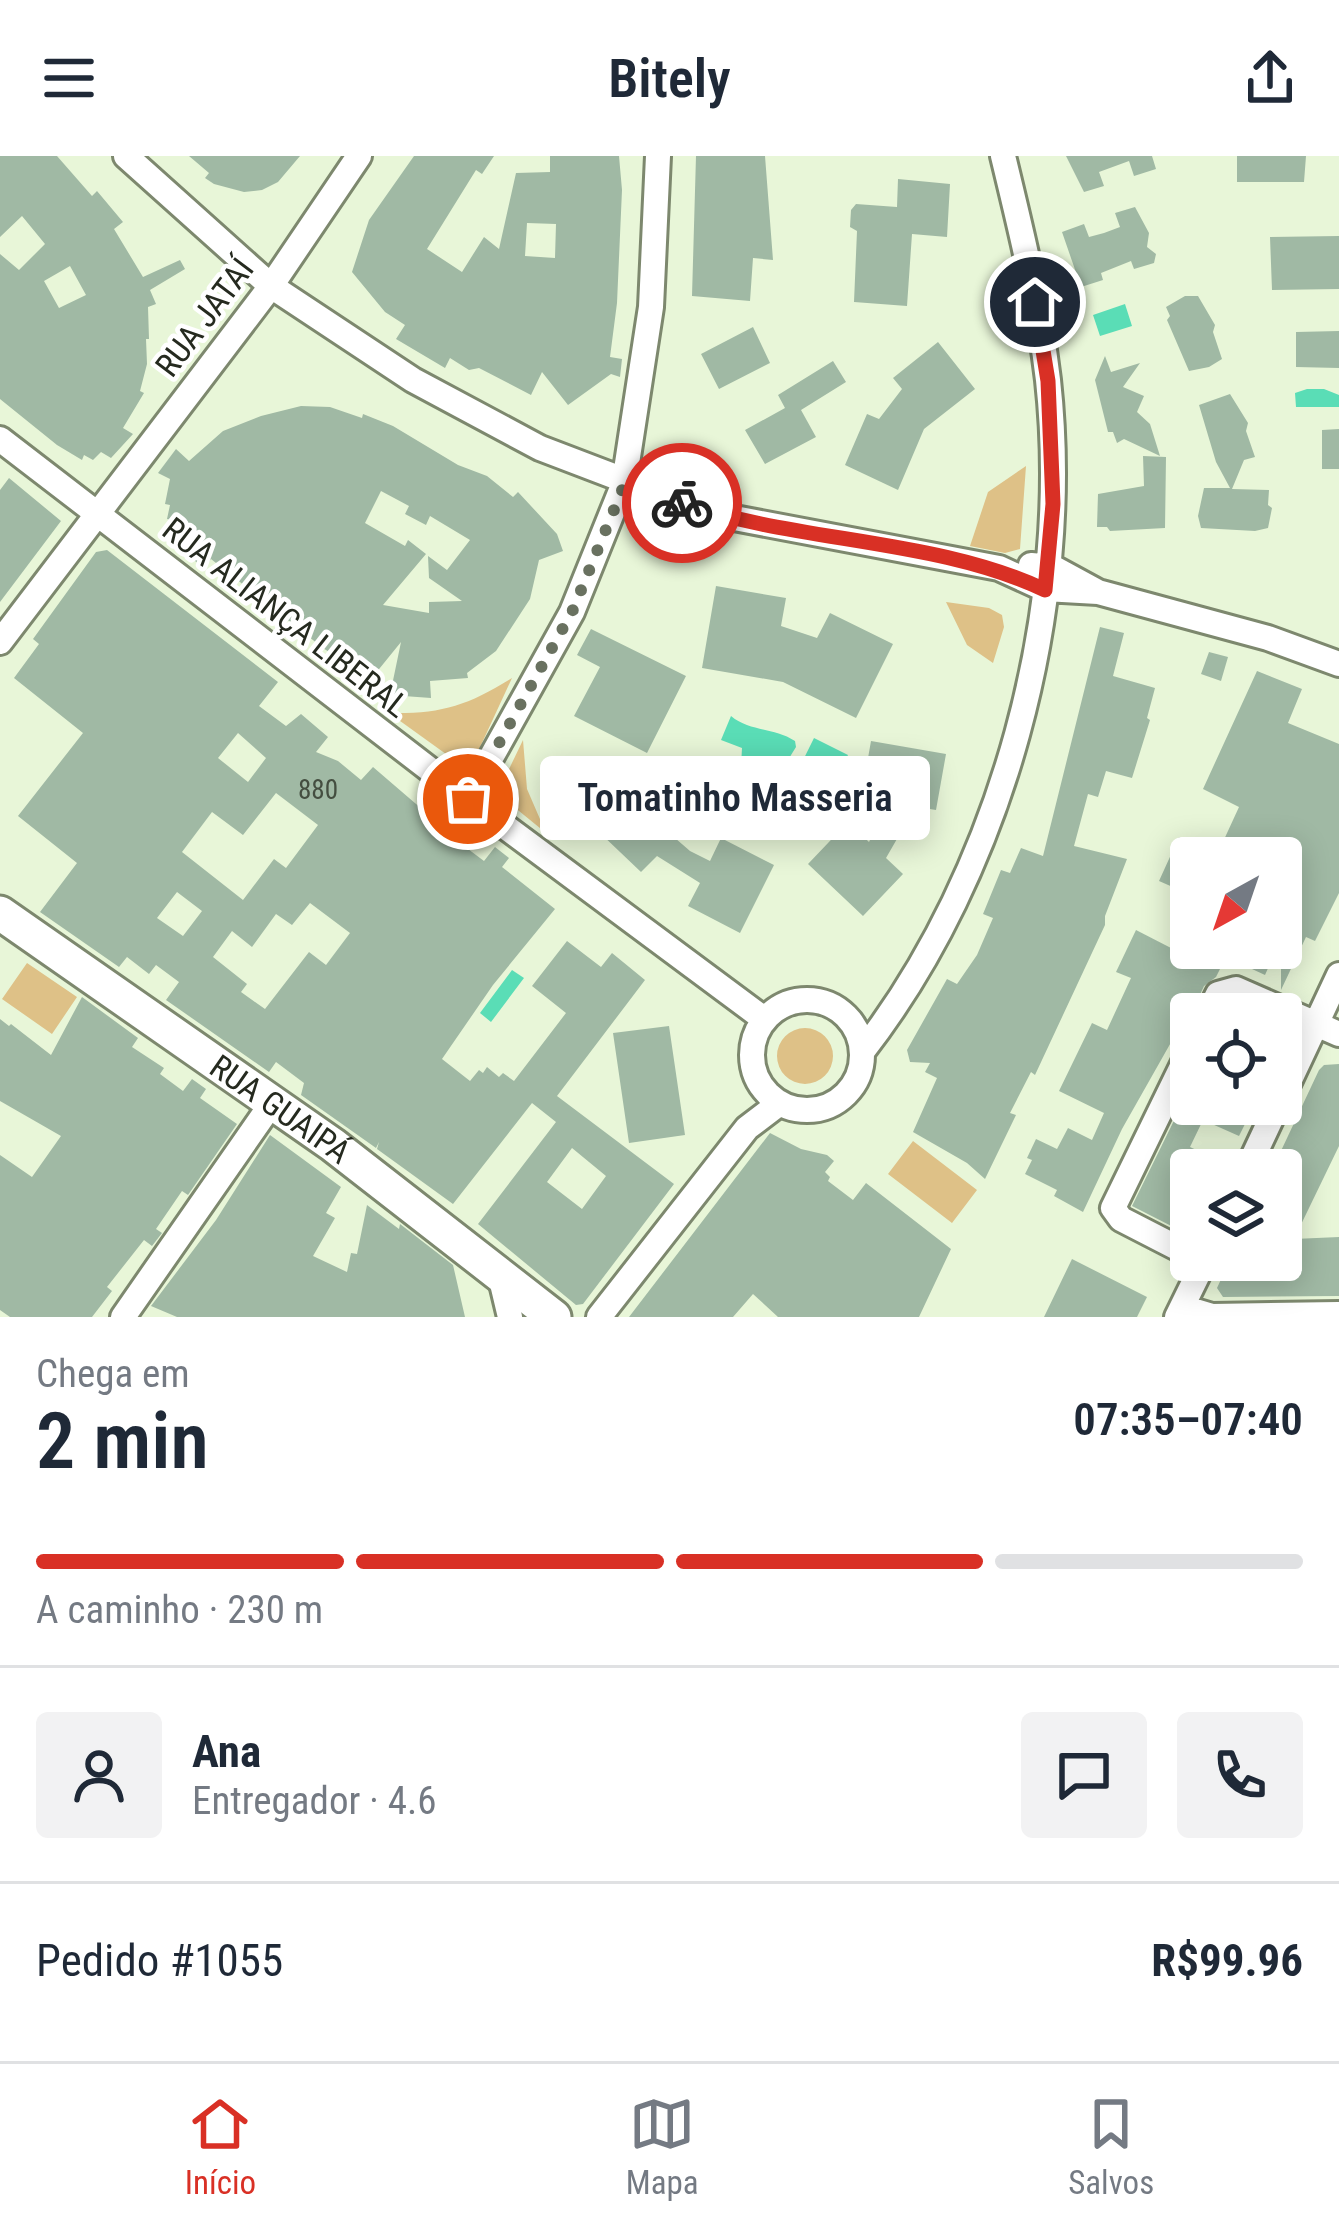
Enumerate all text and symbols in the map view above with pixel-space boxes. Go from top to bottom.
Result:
icon: menu [36,45,102,111]
icon: share [1237,45,1303,111]
text: Bitely [608,47,731,110]
street label: RUA JATAÍ [147,249,263,384]
pin [984,251,1086,353]
icon: home [1002,269,1068,335]
courier [622,443,742,563]
icon: bike [649,470,715,536]
street label: RUA ALIANÇA LIBERAL [155,509,416,725]
pin [417,748,519,850]
callout: Tomatinho Masseria [540,757,930,841]
icon: bag [435,766,501,832]
house number: 880 [298,774,338,806]
text: Tomatinho Masseria [577,775,893,821]
north arrow [1170,837,1302,969]
map controls [1170,837,1302,1281]
button: locate [1170,993,1302,1125]
street label: RUA GUAIPÁ [203,1046,358,1171]
button: layers [1170,1149,1302,1281]
text: Chega em [36,1351,190,1397]
text: 07:35–07:40 [1073,1393,1303,1446]
text: 2 min [36,1396,209,1487]
text: A caminho · 230 m [36,1587,323,1633]
button: person [36,1712,162,1838]
button: chat [1021,1712,1147,1838]
button: phone [1177,1712,1303,1838]
text: Ana [192,1725,261,1778]
text: Entregador · 4.6 [192,1778,437,1824]
text: Pedido #1055 [36,1934,283,1987]
text: R$99.96 [1151,1934,1303,1987]
tab: Início [185,2091,256,2202]
tab: Mapa [626,2091,699,2202]
tab: Salvos [1068,2091,1154,2202]

